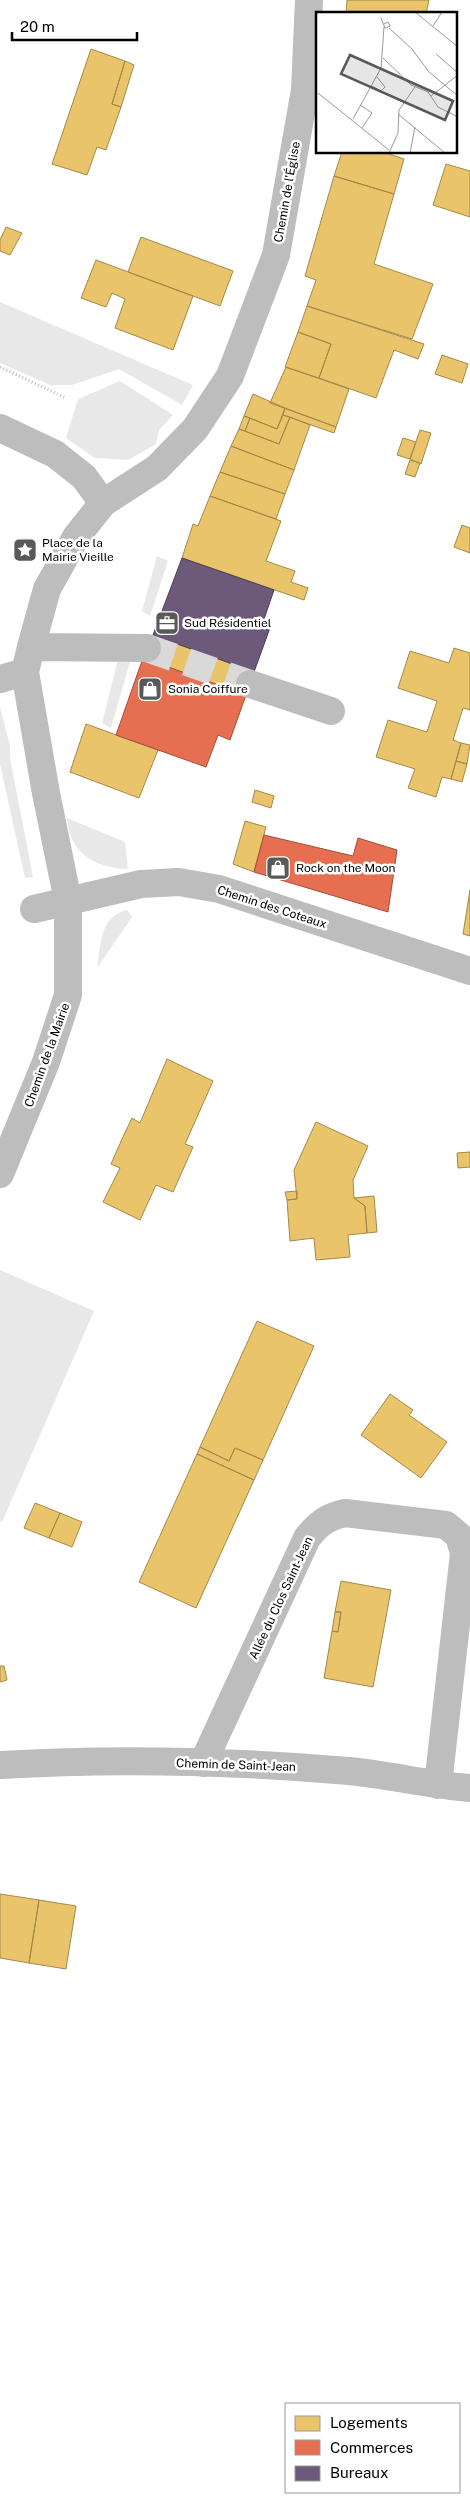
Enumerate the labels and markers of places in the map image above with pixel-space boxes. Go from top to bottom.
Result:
place label: Place de la Mairie Vieille [42,536,114,564]
place icon: Place de la Mairie Vieille [12,537,38,563]
office icon: Sud Résidentiel [154,610,180,636]
place label: Sud Résidentiel [184,616,272,630]
shop icon: Sonia Coiffure [137,676,163,702]
place label: Sonia Coiffure [168,682,248,696]
shop icon: Rock on the Moon [265,855,291,881]
place label: Rock on the Moon [296,861,396,875]

